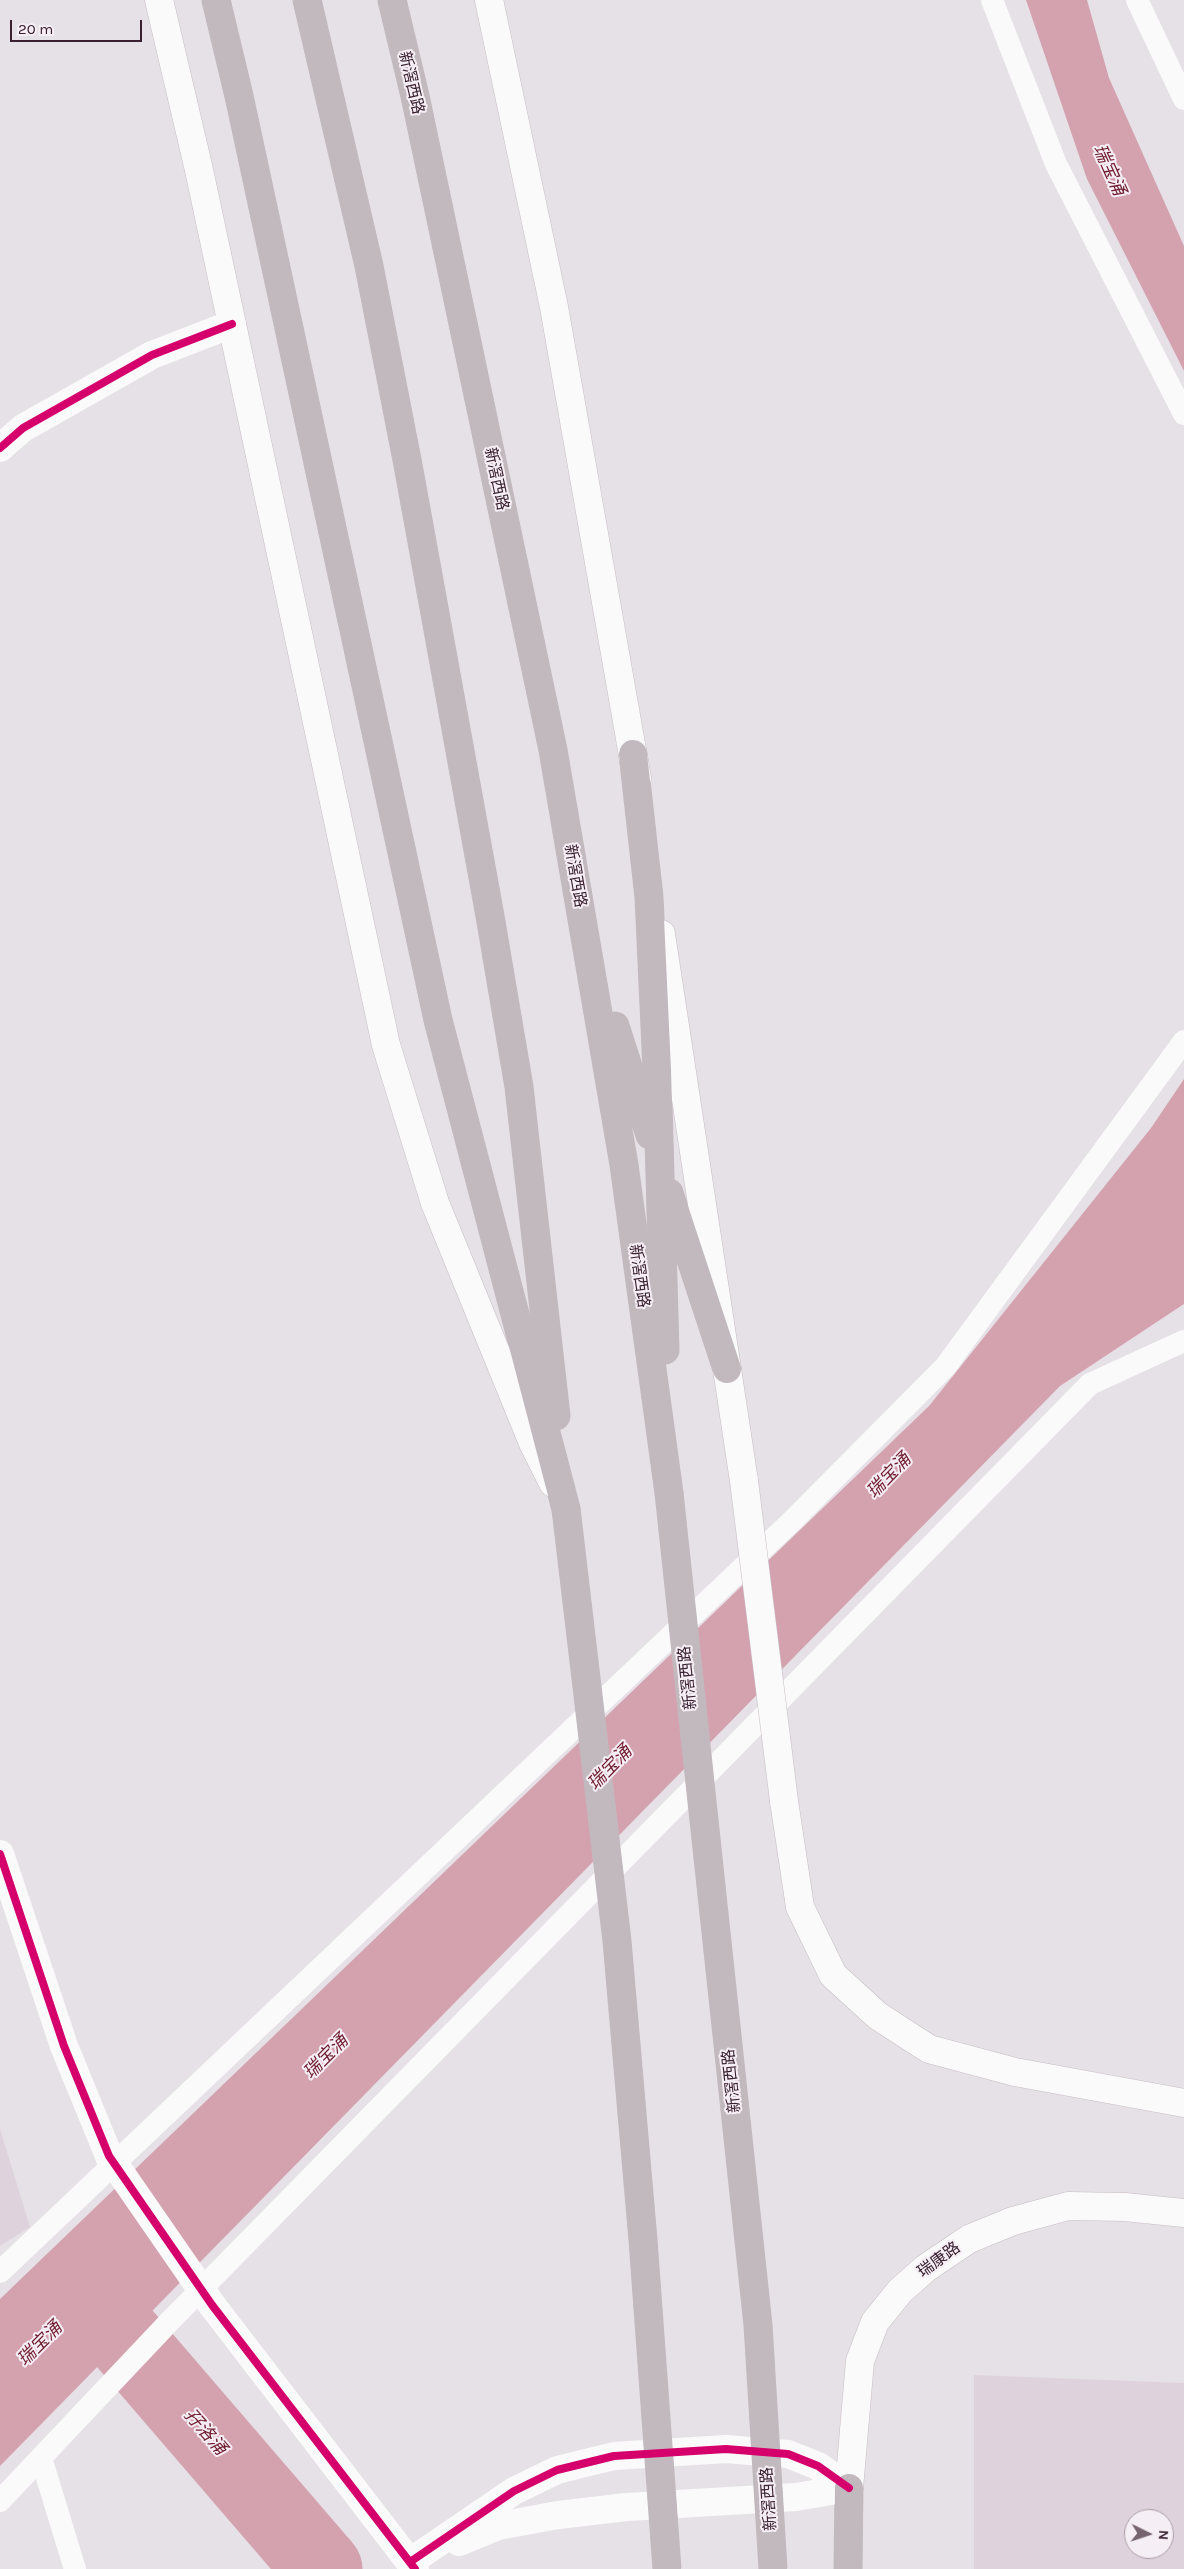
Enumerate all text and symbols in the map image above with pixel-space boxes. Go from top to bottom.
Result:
scale bar [12,10,145,42]
text: 20 m [18,20,53,38]
street label: 新滘西路 [394,50,428,116]
water label: 瑞宝涌 [1088,141,1130,199]
street label: 新滘西路 [480,446,512,512]
street label: 新滘西路 [560,843,590,909]
street label: 新滘西路 [625,1243,653,1309]
water label: 瑞宝涌 [862,1449,916,1503]
street label: 新滘西路 [675,1645,701,1711]
water label: 瑞宝涌 [583,1741,637,1795]
water label: 瑞宝涌 [299,2030,353,2084]
street label: 新滘西路 [719,2048,745,2114]
street label: 瑞康路 [914,2238,964,2282]
water label: 瑞宝涌 [13,2317,67,2371]
water label: 孖洛涌 [179,2405,231,2459]
street label: 新滘西路 [757,2466,781,2532]
north arrow [1124,2509,1174,2559]
text: N [1155,2529,1172,2541]

